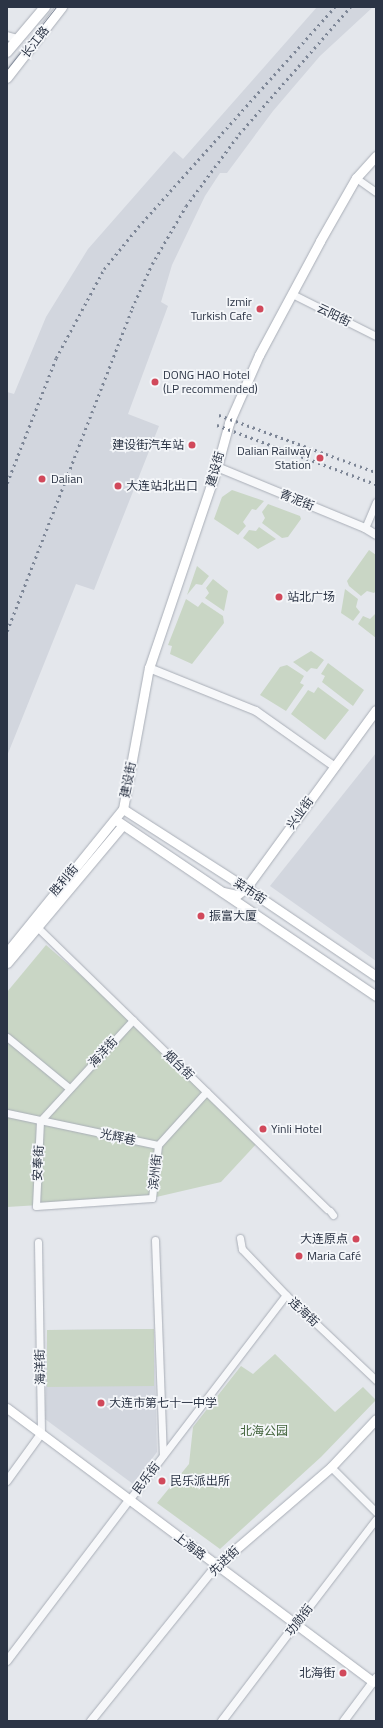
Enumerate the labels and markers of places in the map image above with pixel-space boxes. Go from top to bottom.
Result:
place label: Izmir Turkish Cafe [191,295,252,323]
marker: Izmir Turkish Cafe [255,304,265,314]
place label: DONG HAO Hotel (LP recommended) [163,368,258,396]
marker: DONG HAO Hotel (LP recommended) [150,377,160,387]
place label: 建设街汽车站 [112,438,184,452]
marker: 建设街汽车站 [187,440,197,450]
place label: Dalian Railway Station [237,444,311,472]
marker: Dalian Railway Station [314,452,326,464]
place label: Dalian [51,472,83,486]
marker: Dalian [36,473,48,485]
place label: 大连站北出口 [126,479,198,493]
marker: 大连站北出口 [113,481,123,491]
place label: 站北广场 [287,590,335,604]
marker: 站北广场 [274,592,284,602]
place label: 振富大厦 [209,909,257,923]
marker: 振富大厦 [196,911,206,921]
place label: Yinli Hotel [271,1122,322,1136]
marker: Yinli Hotel [258,1124,268,1134]
place label: 大连原点 [300,1232,348,1246]
marker: 大连原点 [351,1234,361,1244]
place label: Maria Café [307,1249,361,1263]
marker: Maria Café [294,1251,304,1261]
place label: 大连市第七十一中学 [109,1396,217,1410]
marker: 大连市第七十一中学 [96,1398,106,1408]
place label: 民乐派出所 [170,1474,230,1488]
marker: 民乐派出所 [157,1476,167,1486]
place label: 北海街 [299,1666,335,1680]
marker: 北海街 [338,1668,348,1678]

